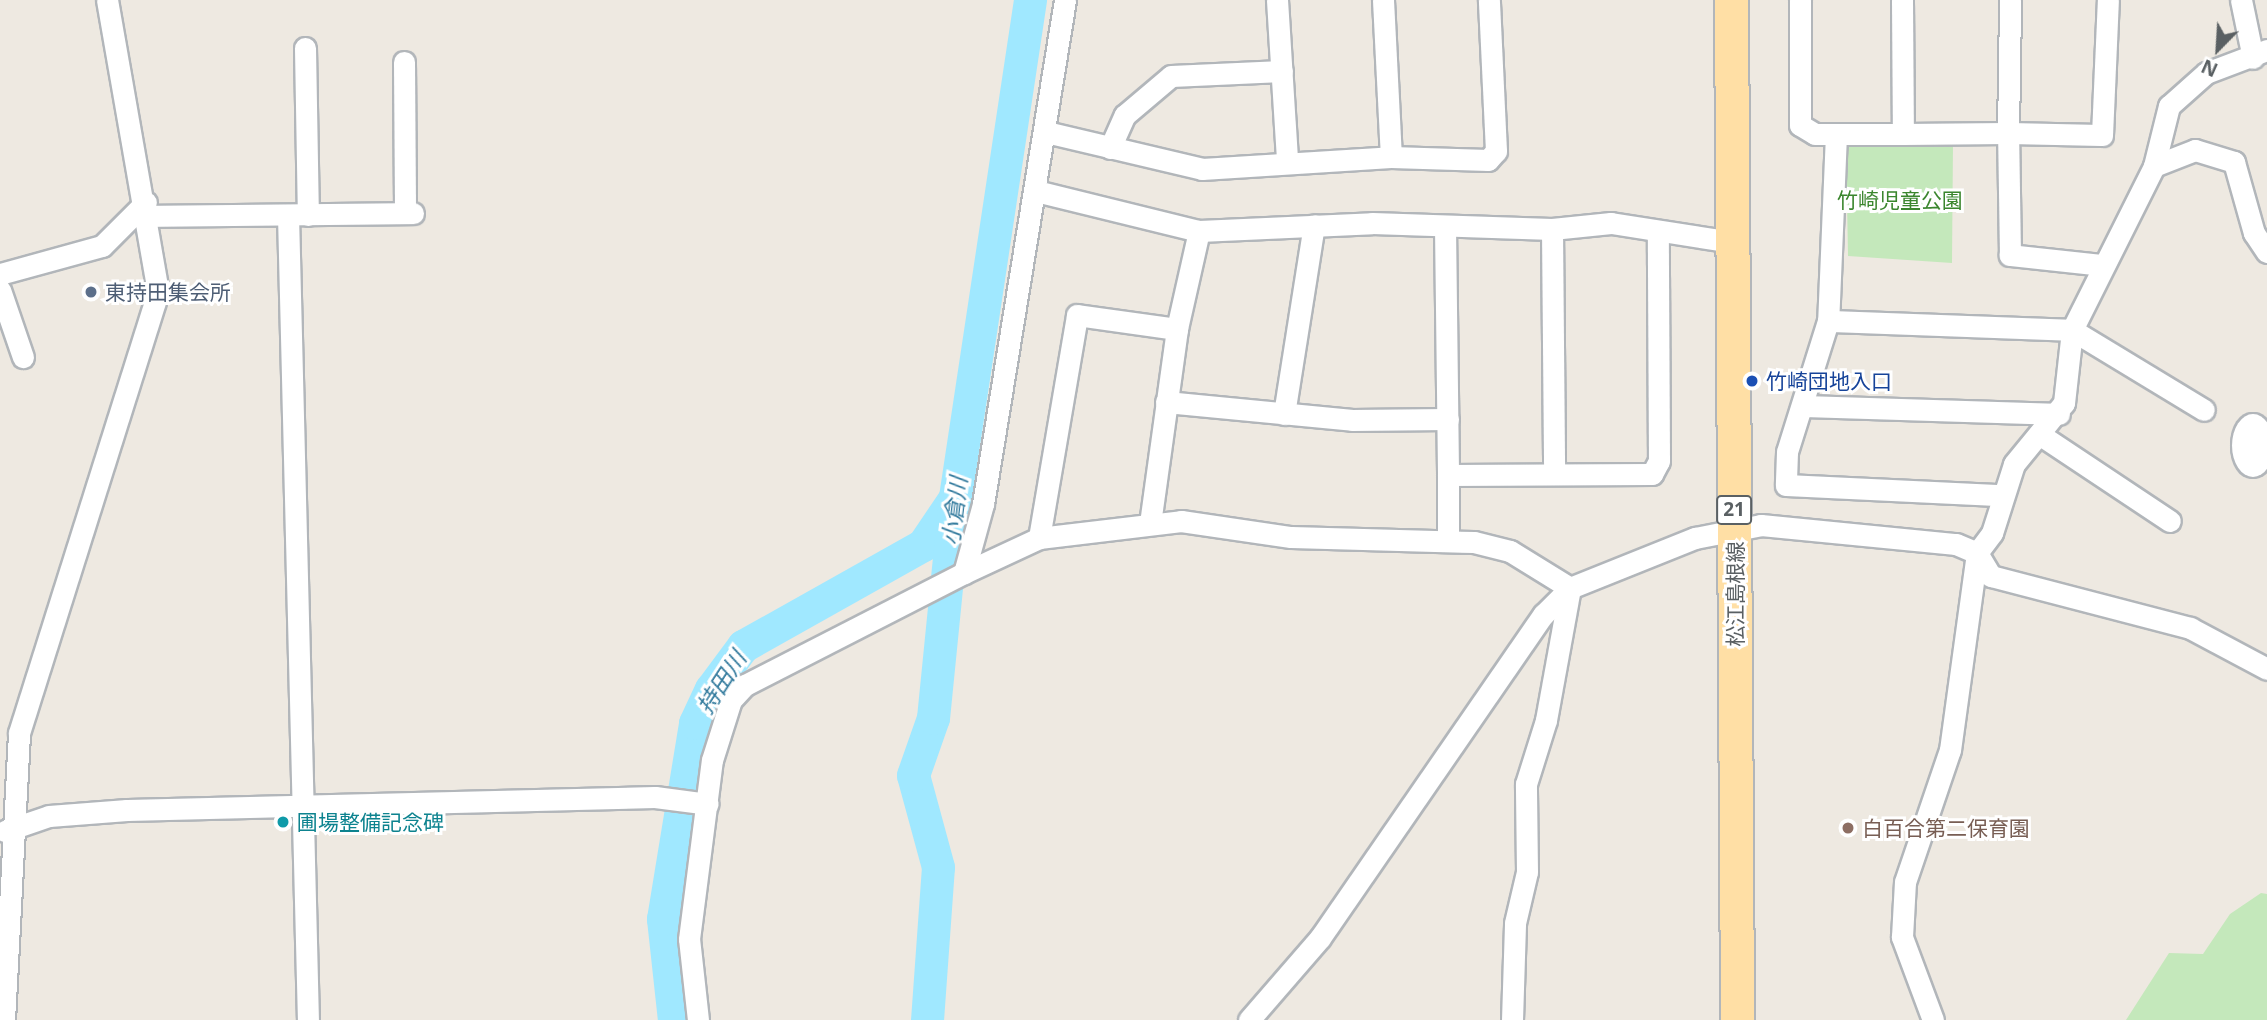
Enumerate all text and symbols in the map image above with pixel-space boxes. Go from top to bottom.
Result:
north arrow [2183,14,2253,84]
text: N [2197,53,2222,83]
park label: 竹崎児童公園 [1837,187,1963,213]
place label: 東持田集会所 [105,279,231,305]
marker: 東持田集会所 [83,284,99,300]
place label: 竹崎団地入口 [1766,368,1892,394]
marker: 竹崎団地入口 [1744,373,1760,389]
water label: 小倉川 [936,475,972,547]
road number: 21 [1715,495,1753,526]
street label: 松江島根線 [1722,542,1748,646]
water label: 持田川 [691,646,751,718]
place label: 圃場整備記念碑 [297,809,444,835]
marker: 圃場整備記念碑 [275,814,291,830]
place label: 白百合第二保育園 [1862,815,2030,841]
marker: 白百合第二保育園 [1840,820,1856,836]

